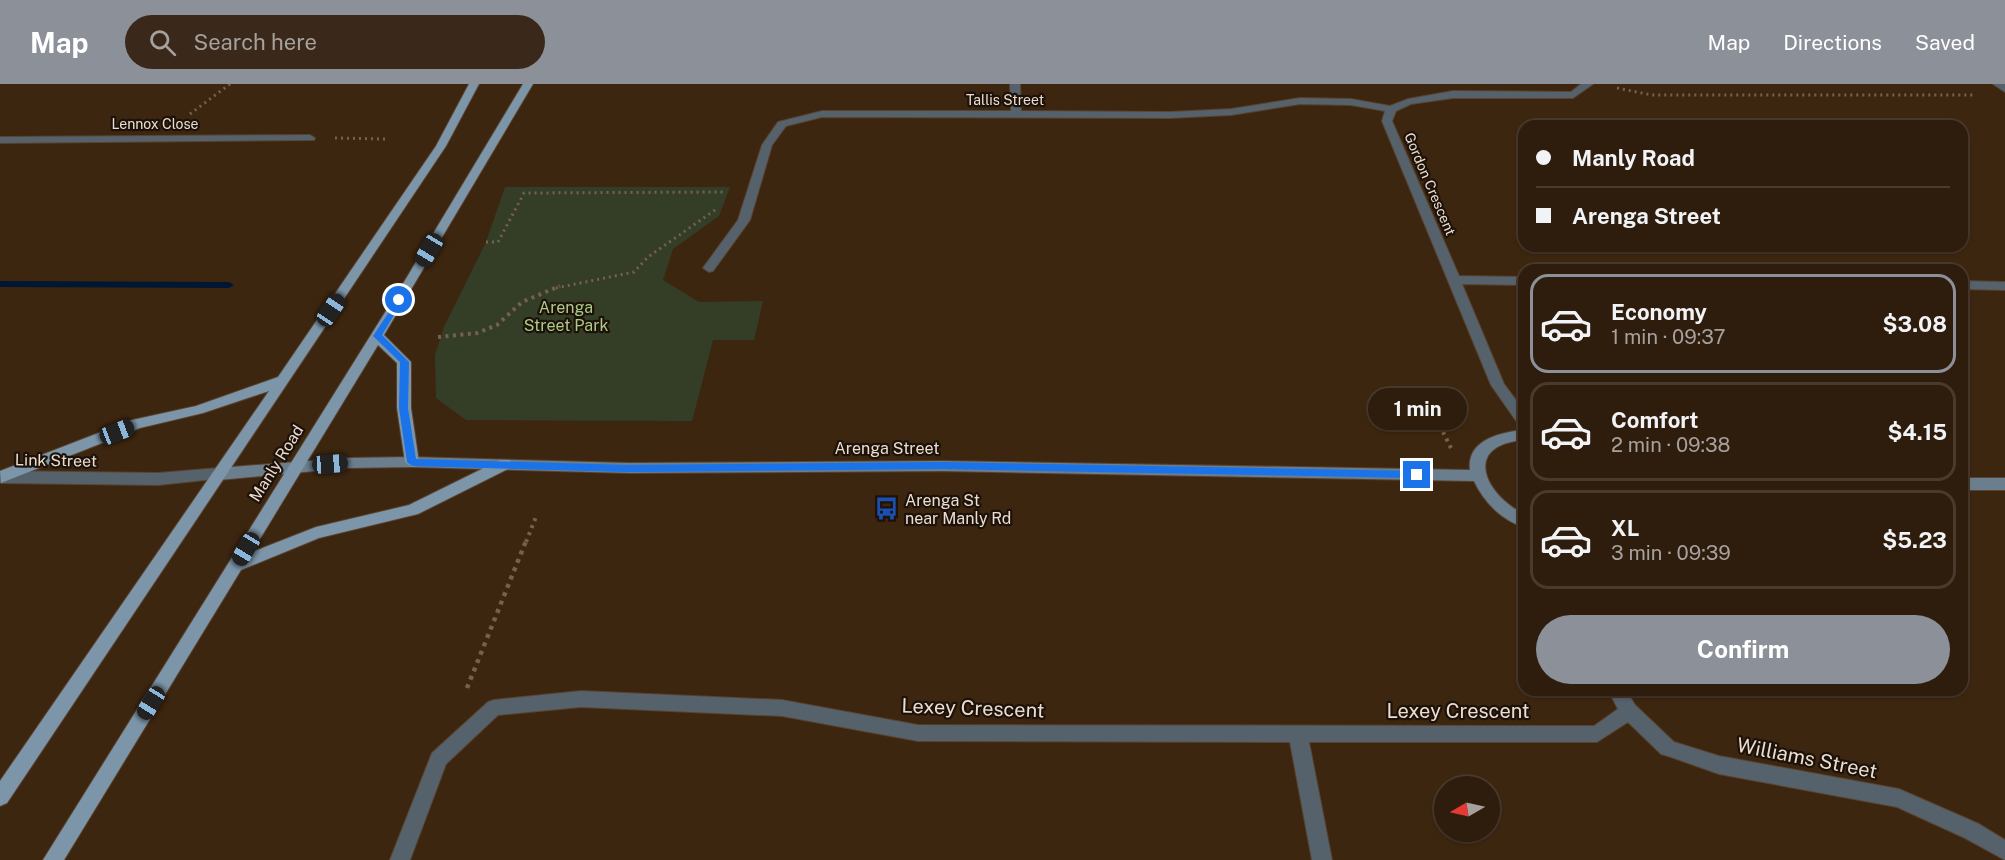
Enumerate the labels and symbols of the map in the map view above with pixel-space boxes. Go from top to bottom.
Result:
street label: Tallis Street [966,92,1044,108]
street label: Lennox Close [111,116,199,132]
street label: Gordon Crescent [1401,130,1459,238]
car [412,230,446,270]
route start [385,286,412,313]
car [313,290,349,330]
park label: Arenga Street Park [524,298,608,335]
callout: 1 min [1368,388,1466,430]
car [97,417,137,447]
street label: Manly Road [245,421,308,505]
street label: Arenga Street [835,439,939,458]
street label: Link Street [15,450,97,471]
car [311,454,349,474]
route end [1403,461,1430,488]
place label: Arenga St near Manly Rd [905,491,1011,528]
bus stop icon: Arenga St near Manly Rd [874,496,900,522]
car [229,529,263,569]
car [134,683,168,723]
street label: Lexey Crescent [901,694,1045,722]
street label: Lexey Crescent [1386,699,1530,723]
street label: Williams Street [1735,733,1879,783]
north arrow [1434,776,1500,842]

